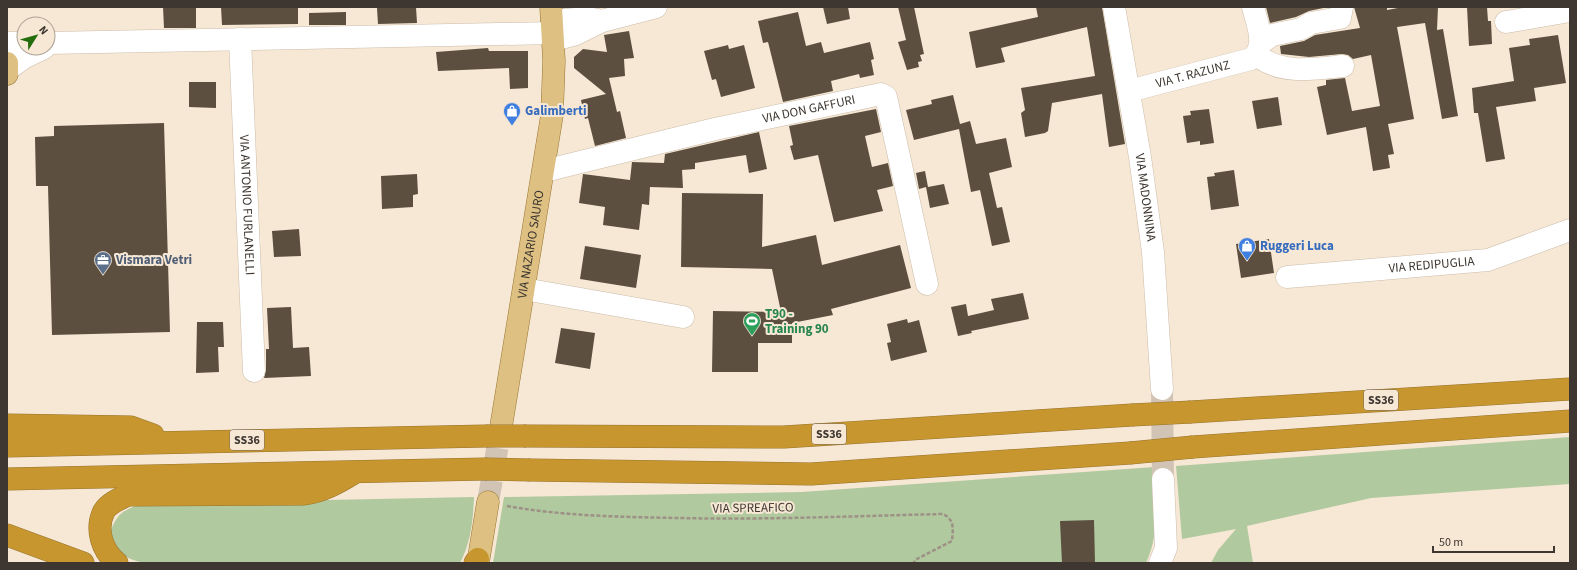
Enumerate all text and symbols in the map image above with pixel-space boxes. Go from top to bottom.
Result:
north arrow [16,16,56,56]
text: N [35,23,52,38]
street label: VIA T. RAZUNZ [1154,56,1232,93]
street label: VIA DON GAFFURI [761,91,857,128]
shop icon: Galimberti [502,101,522,126]
place label: Galimberti [525,102,587,120]
street label: VIA ANTONIO FURLANELLI [235,134,259,276]
street label: VIA MADONNINA [1131,152,1161,243]
street label: VIA NAZARIO SAURO [513,189,549,300]
shop icon: Ruggeri Luca [1237,236,1257,261]
place label: Ruggeri Luca [1260,237,1334,255]
office icon: Vismara Vetri [93,250,113,275]
place label: Vismara Vetri [115,251,192,269]
street label: VIA REDIPUGLIA [1388,252,1476,277]
place label: T90 - Training 90 [765,305,829,338]
sports icon: T90 - Training 90 [742,311,762,336]
road number: SS36 [1364,390,1398,410]
road number: SS36 [812,424,846,444]
road number: SS36 [230,430,264,450]
street label: VIA SPREAFICO [712,498,794,518]
scale bar [1433,528,1554,554]
text: 50 m [1439,534,1463,551]

